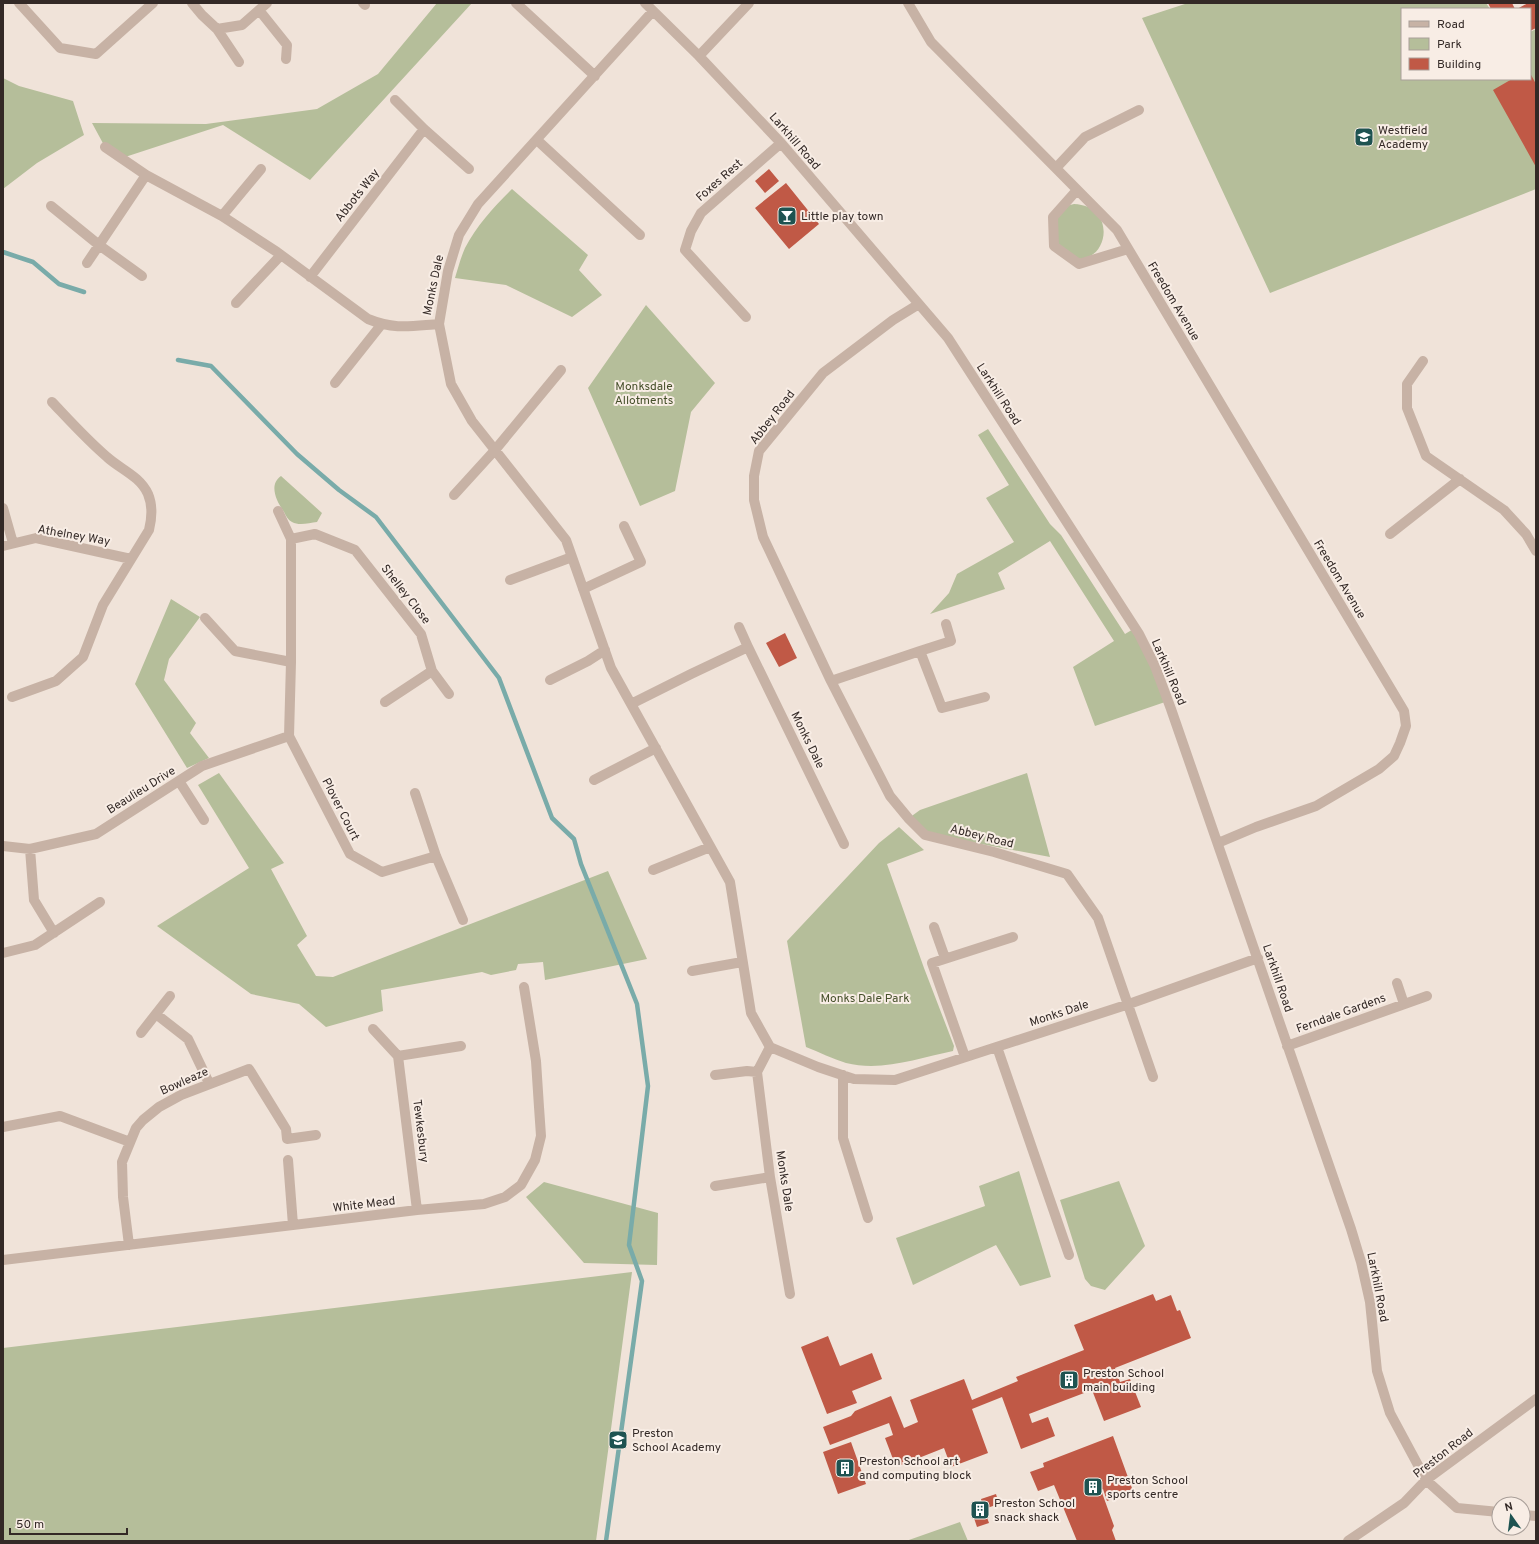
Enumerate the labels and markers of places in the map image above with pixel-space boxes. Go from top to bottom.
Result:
place label: Westfield Academy [1378,123,1428,153]
school or university icon: Westfield Academy [1353,126,1375,148]
bar icon: Little play town [776,205,798,227]
place label: Little play town [801,209,884,225]
place label: Preston School main building [1083,1366,1164,1396]
building icon: Preston School main building [1058,1369,1080,1391]
place label: Preston School Academy [632,1426,721,1456]
school or university icon: Preston School Academy [607,1429,629,1451]
place label: Preston School art and computing block [859,1454,972,1484]
building icon: Preston School art and computing block [834,1457,856,1479]
place label: Preston School sports centre [1107,1473,1188,1503]
building icon: Preston School sports centre [1082,1476,1104,1498]
place label: Preston School snack shack [994,1496,1075,1526]
building icon: Preston School snack shack [969,1499,991,1521]

